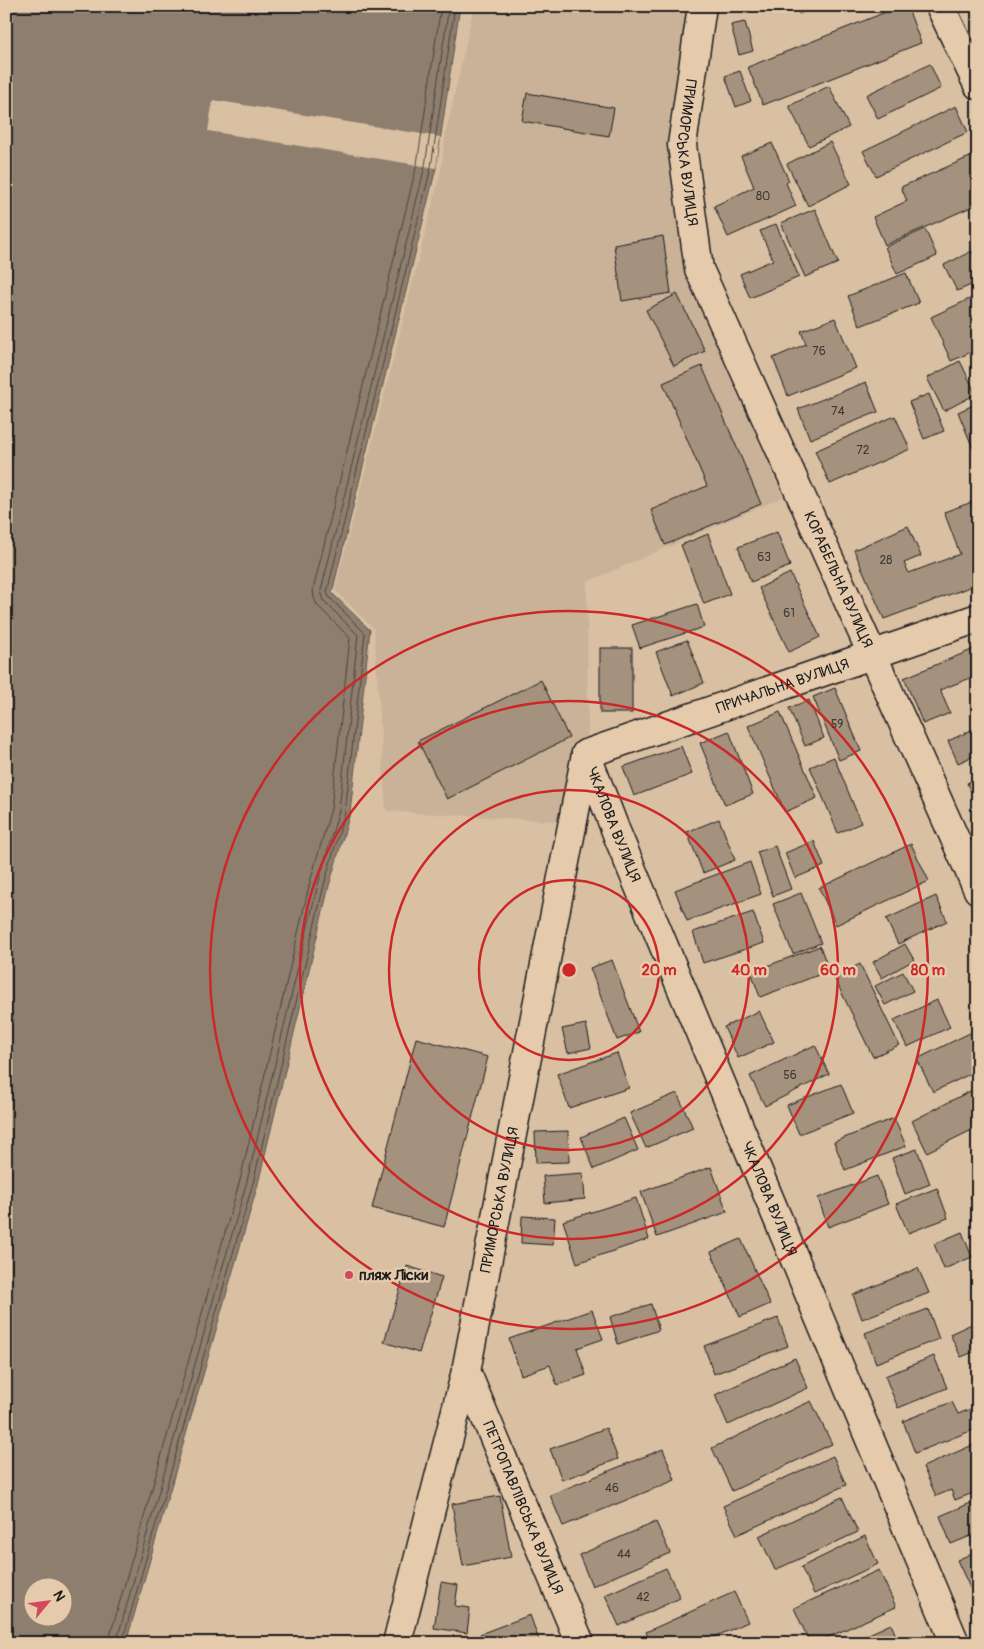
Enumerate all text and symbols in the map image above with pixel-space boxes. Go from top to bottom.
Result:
street label: ПРИМОРСЬКА ВУЛИЦЯ [672,78,702,227]
house number: 80 [756,189,770,204]
house number: 76 [812,344,826,359]
house number: 74 [831,404,845,419]
house number: 72 [856,443,870,458]
street label: КОРАБЕЛЬНА ВУЛИЦЯ [799,508,877,651]
house number: 63 [757,550,771,565]
house number: 28 [880,553,892,568]
house number: 61 [783,606,795,621]
street label: ПРИЧАЛЬНА ВУЛИЦЯ [714,654,852,718]
house number: 59 [831,717,843,732]
street label: ЧКАЛОВА ВУЛИЦЯ [582,765,645,885]
centre of rings [560,961,578,979]
text: 20 m [641,961,677,980]
text: 40 m [731,961,767,980]
text: 60 m [820,961,856,980]
text: 80 m [911,961,945,980]
house number: 56 [783,1068,797,1083]
street label: ПРИМОРСЬКА ВУЛИЦЯ [476,1125,523,1274]
street label: ЧКАЛОВА ВУЛИЦЯ [737,1139,801,1259]
place label: пляж Ліски [359,1266,428,1285]
marker: пляж Ліски [343,1269,355,1281]
street label: ПЕТРОПАВЛІВСЬКА ВУЛИЦЯ [478,1418,567,1597]
house number: 46 [605,1481,619,1496]
house number: 44 [617,1547,631,1562]
north arrow [22,1576,72,1626]
text: N [49,1588,69,1604]
house number: 42 [636,1590,650,1605]

